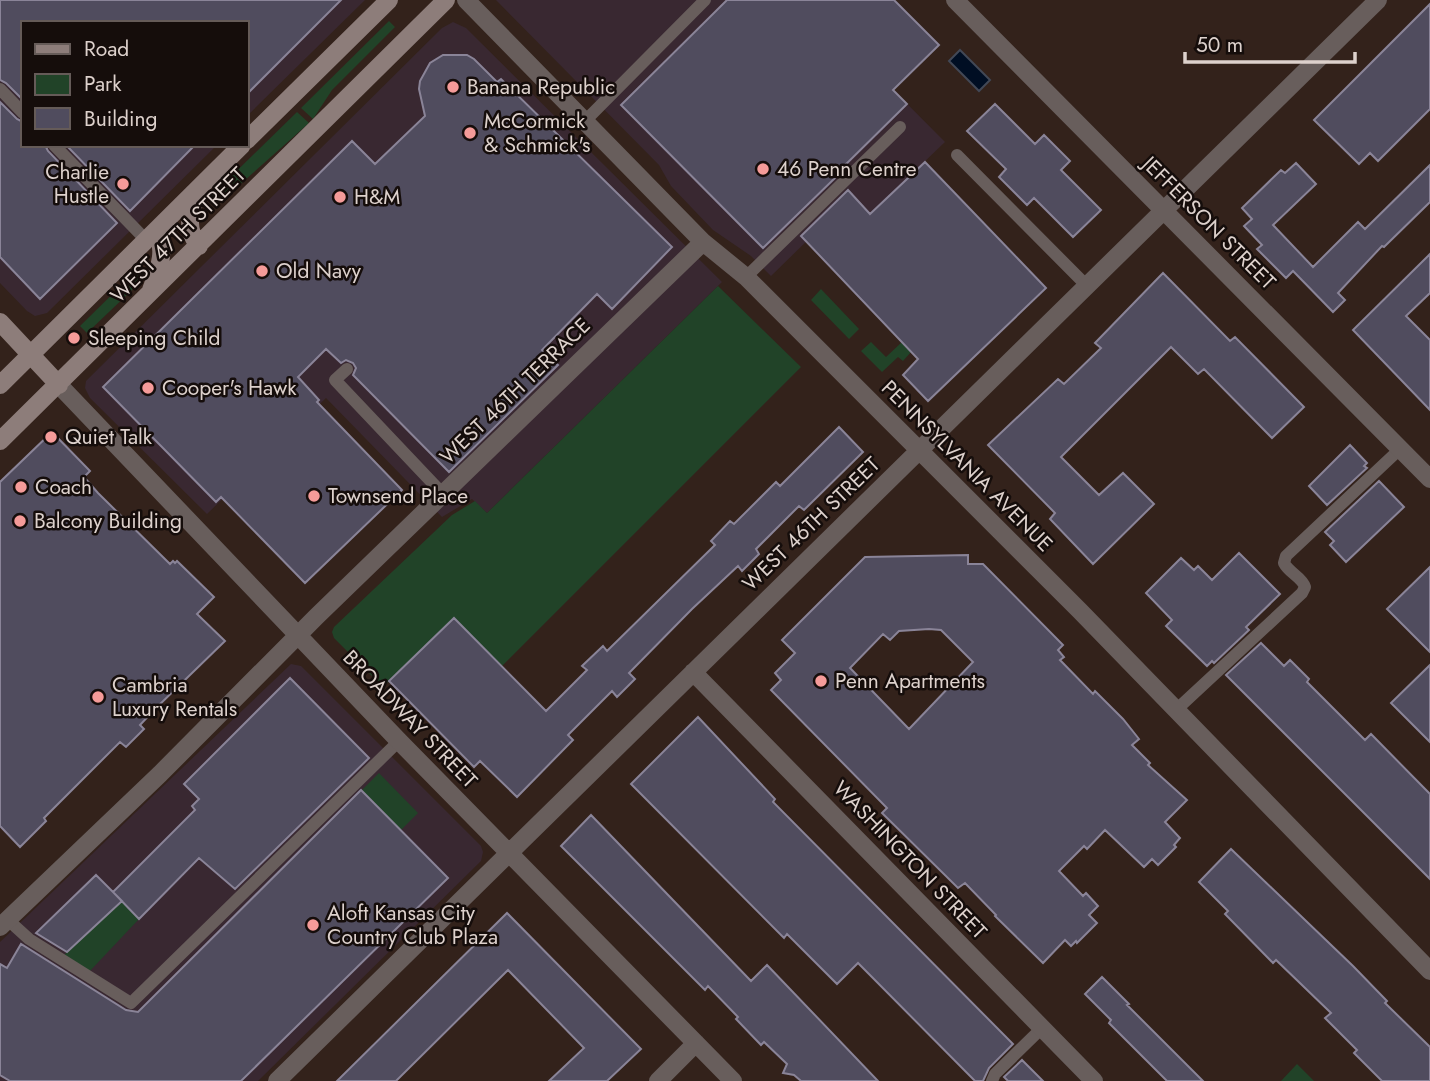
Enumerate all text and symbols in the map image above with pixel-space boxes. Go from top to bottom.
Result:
legend [21,21,248,147]
scale bar [1185,21,1355,65]
text: 50 m [1196,30,1243,60]
text: Road [84,34,129,64]
text: Park [84,69,122,99]
place label: Banana Republic [467,72,615,102]
marker: Banana Republic [445,79,461,95]
text: Building [84,104,157,134]
place label: McCormick & Schmick's [484,106,591,160]
marker: McCormick & Schmick's [462,125,478,141]
street label: JEFFERSON STREET [1134,148,1283,297]
place label: 46 Penn Centre [777,154,917,184]
place label: Charlie Hustle [45,157,109,211]
street label: WEST 47TH STREET [103,160,253,310]
marker: 46 Penn Centre [755,161,771,177]
marker: Charlie Hustle [115,176,131,192]
place label: H&M [354,182,400,212]
marker: H&M [332,189,348,205]
place label: Old Navy [276,256,362,286]
marker: Old Navy [254,263,270,279]
street label: WEST 46TH TERRACE [433,311,597,471]
place label: Sleeping Child [88,323,220,353]
marker: Sleeping Child [66,330,82,346]
place label: Cooper's Hawk [162,373,297,403]
street label: PENNSYLVANIA AVENUE [875,374,1059,558]
marker: Cooper's Hawk [140,380,156,396]
place label: Quiet Talk [65,422,153,452]
marker: Quiet Talk [43,429,59,445]
street label: WEST 46TH STREET [735,450,887,598]
place label: Coach [35,472,92,502]
marker: Coach [13,479,29,495]
place label: Townsend Place [328,481,468,511]
marker: Townsend Place [306,488,322,504]
place label: Balcony Building [34,506,182,536]
marker: Balcony Building [12,513,28,529]
street label: BROADWAY STREET [336,643,484,795]
place label: Penn Apartments [835,666,985,696]
place label: Cambria Luxury Rentals [112,670,237,724]
marker: Penn Apartments [813,673,829,689]
marker: Cambria Luxury Rentals [90,689,106,705]
street label: WASHINGTON STREET [826,774,994,946]
place label: Aloft Kansas City Country Club Plaza [327,898,498,952]
marker: Aloft Kansas City Country Club Plaza [305,917,321,933]

